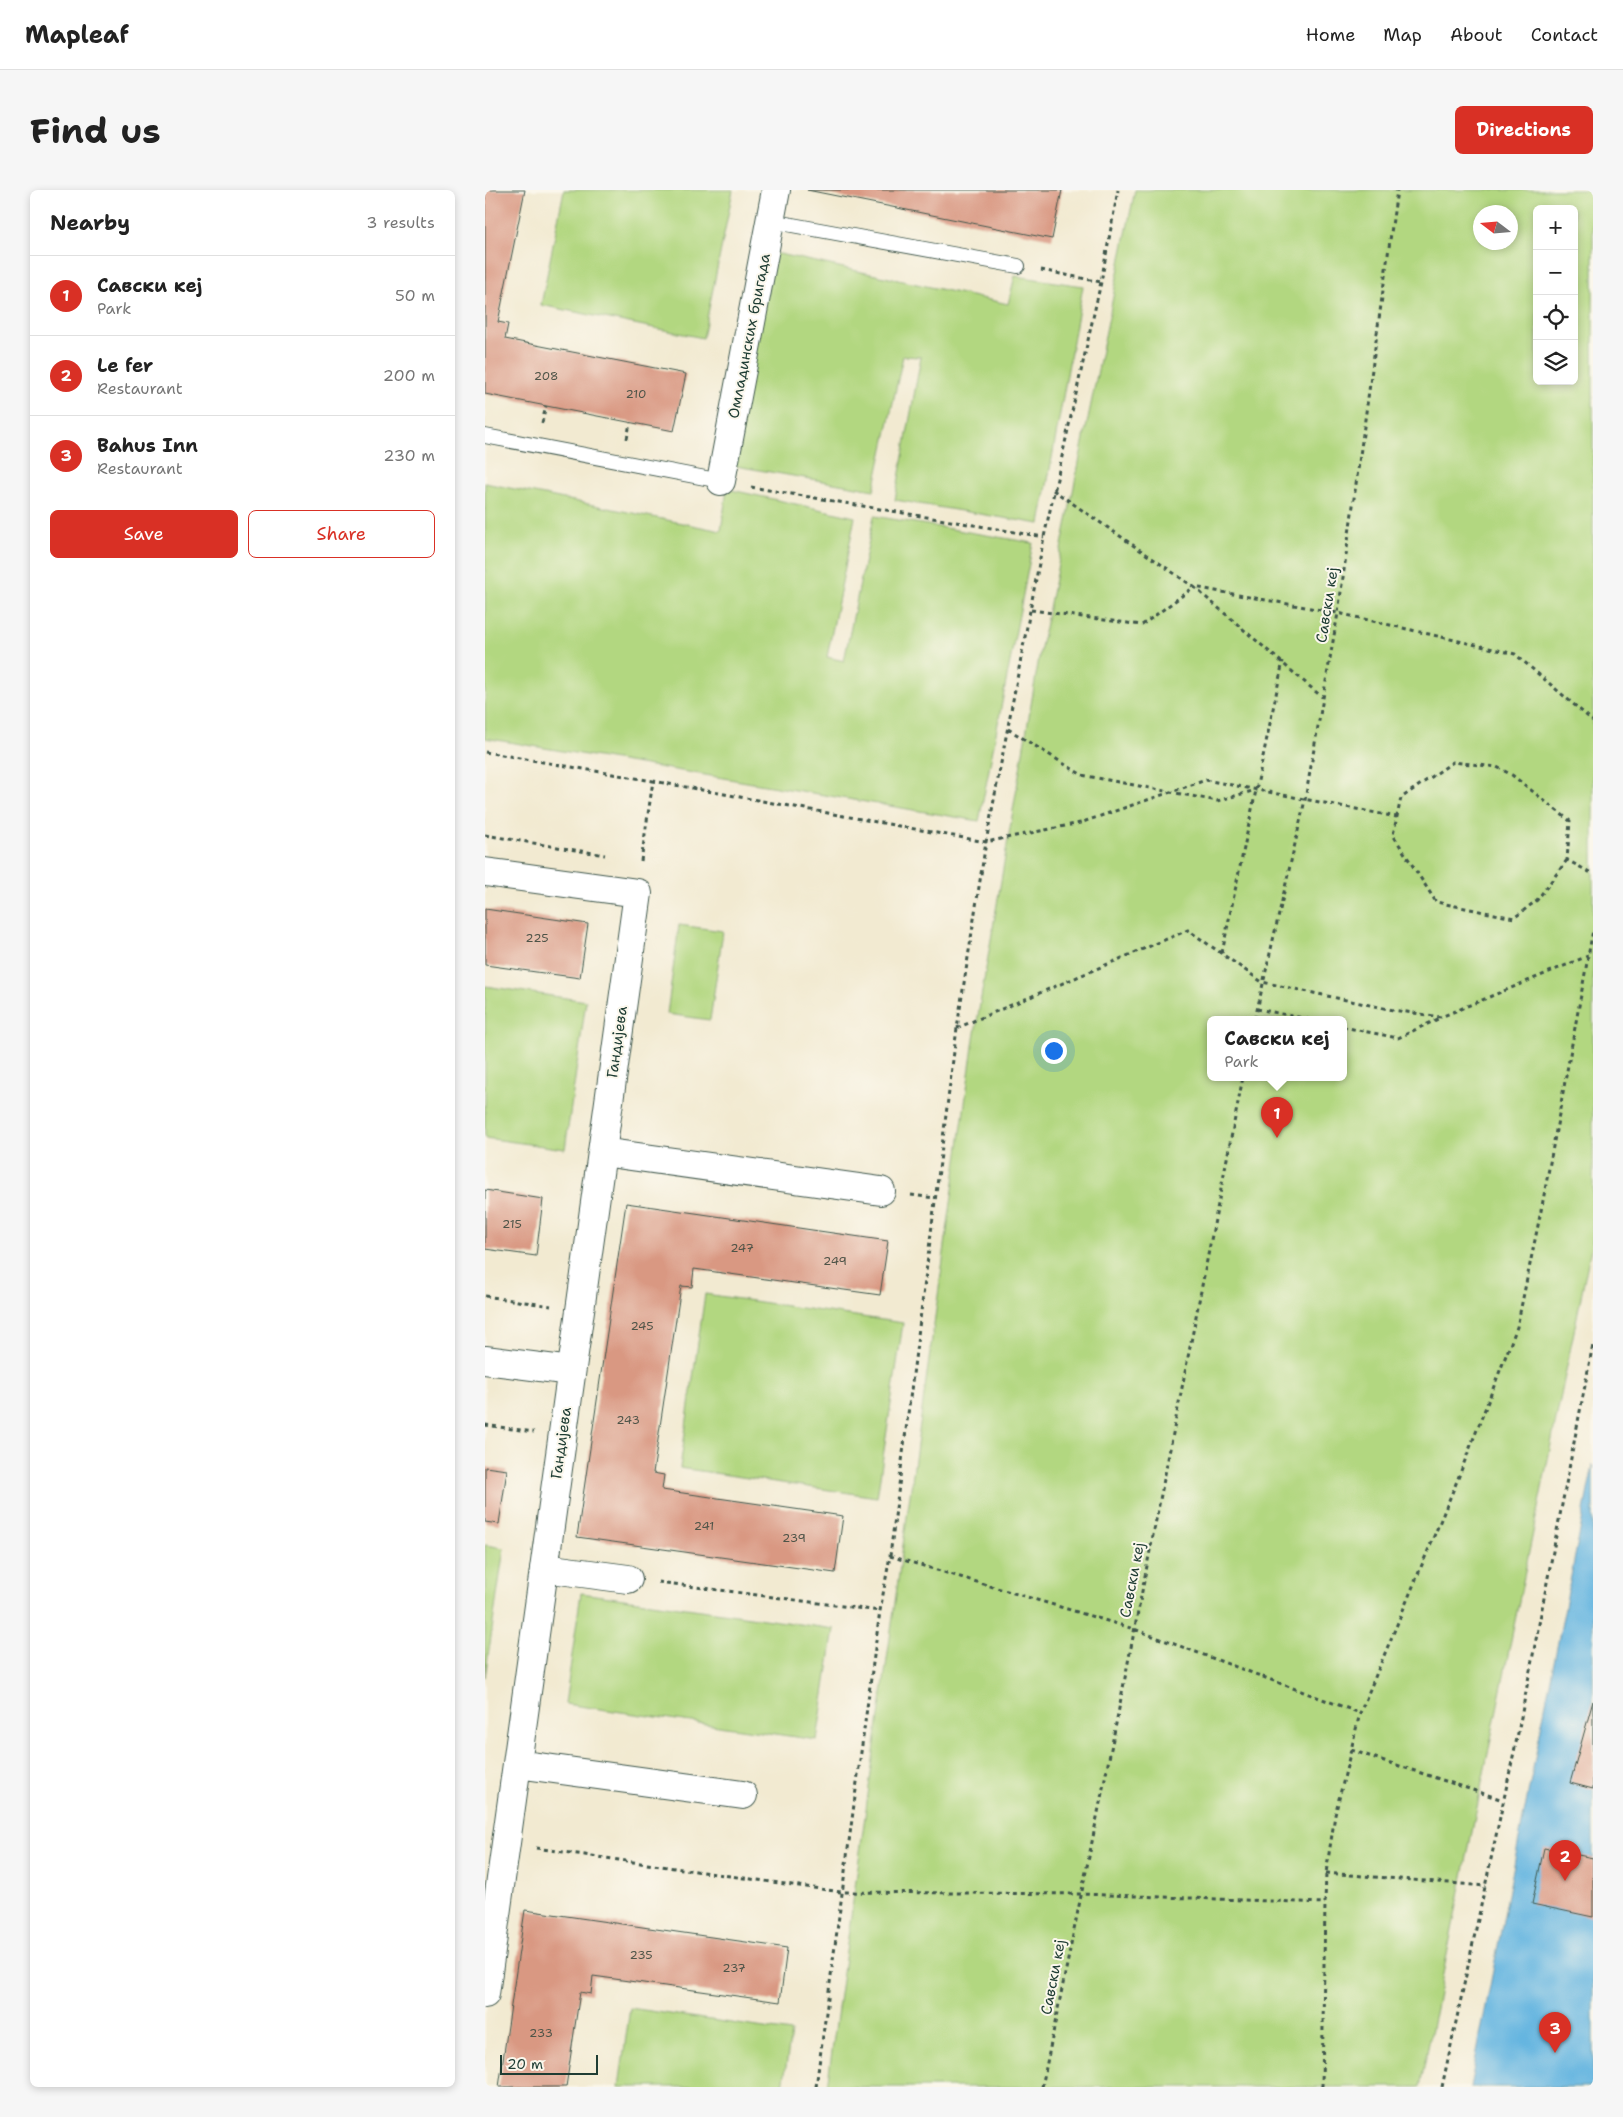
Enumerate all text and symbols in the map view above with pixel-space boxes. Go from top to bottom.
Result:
text: Mapleaf [25,19,129,51]
text: Home [1306,23,1355,47]
text: Map [1383,23,1422,47]
text: About [1450,23,1503,47]
text: Contact [1531,23,1598,47]
button: Directions [1455,106,1593,154]
text: Find us [30,107,161,154]
north arrow [1473,205,1518,250]
map controls [1533,205,1578,385]
button: + [1533,205,1578,250]
text: Nearby [50,209,130,237]
text: 3 results [366,212,435,233]
button: − [1533,250,1578,295]
street label: Омладинских бригада [723,251,775,420]
text: Савски кеј [97,273,202,298]
text: 1 [62,285,70,306]
text: 50 m [395,285,435,306]
button: locate [1533,295,1578,340]
text: Park [97,298,131,319]
button: layers [1533,340,1578,385]
text: Le fer [97,353,153,378]
text: 2 [60,365,72,386]
text: 200 m [383,365,435,386]
house number: 208 [534,368,558,384]
text: Restaurant [97,378,183,399]
house number: 210 [626,386,646,402]
text: Bahus Inn [97,433,198,458]
text: 3 [60,445,72,466]
text: 230 m [383,445,435,466]
text: Restaurant [97,458,183,479]
button: Save [50,510,238,558]
button: Share [248,510,435,558]
street label: Савски кеј [1311,566,1343,644]
house number: 225 [525,930,549,946]
street label: Гандијева [602,1004,632,1079]
popup [1207,1016,1347,1081]
text: Савски кеј [1224,1026,1330,1051]
your location [1041,1038,1067,1064]
text: Park [1224,1051,1259,1072]
pin: 1 [1261,1097,1293,1138]
house number: 215 [502,1216,522,1232]
house number: 247 [730,1240,754,1256]
house number: 249 [823,1253,847,1269]
house number: 245 [630,1318,654,1334]
street label: Гандијева [546,1405,576,1480]
house number: 243 [616,1412,640,1428]
house number: 241 [694,1518,714,1534]
house number: 239 [782,1530,806,1546]
street label: Савски кеј [1115,1541,1149,1619]
pin: 2 [1549,1840,1581,1881]
street label: Савски кеј [1036,1938,1070,2016]
house number: 235 [629,1947,653,1963]
house number: 237 [722,1960,746,1976]
pin: 3 [1539,2012,1571,2053]
house number: 233 [529,2025,553,2041]
scale bar [500,2052,597,2075]
text: 20 m [507,2055,543,2073]

